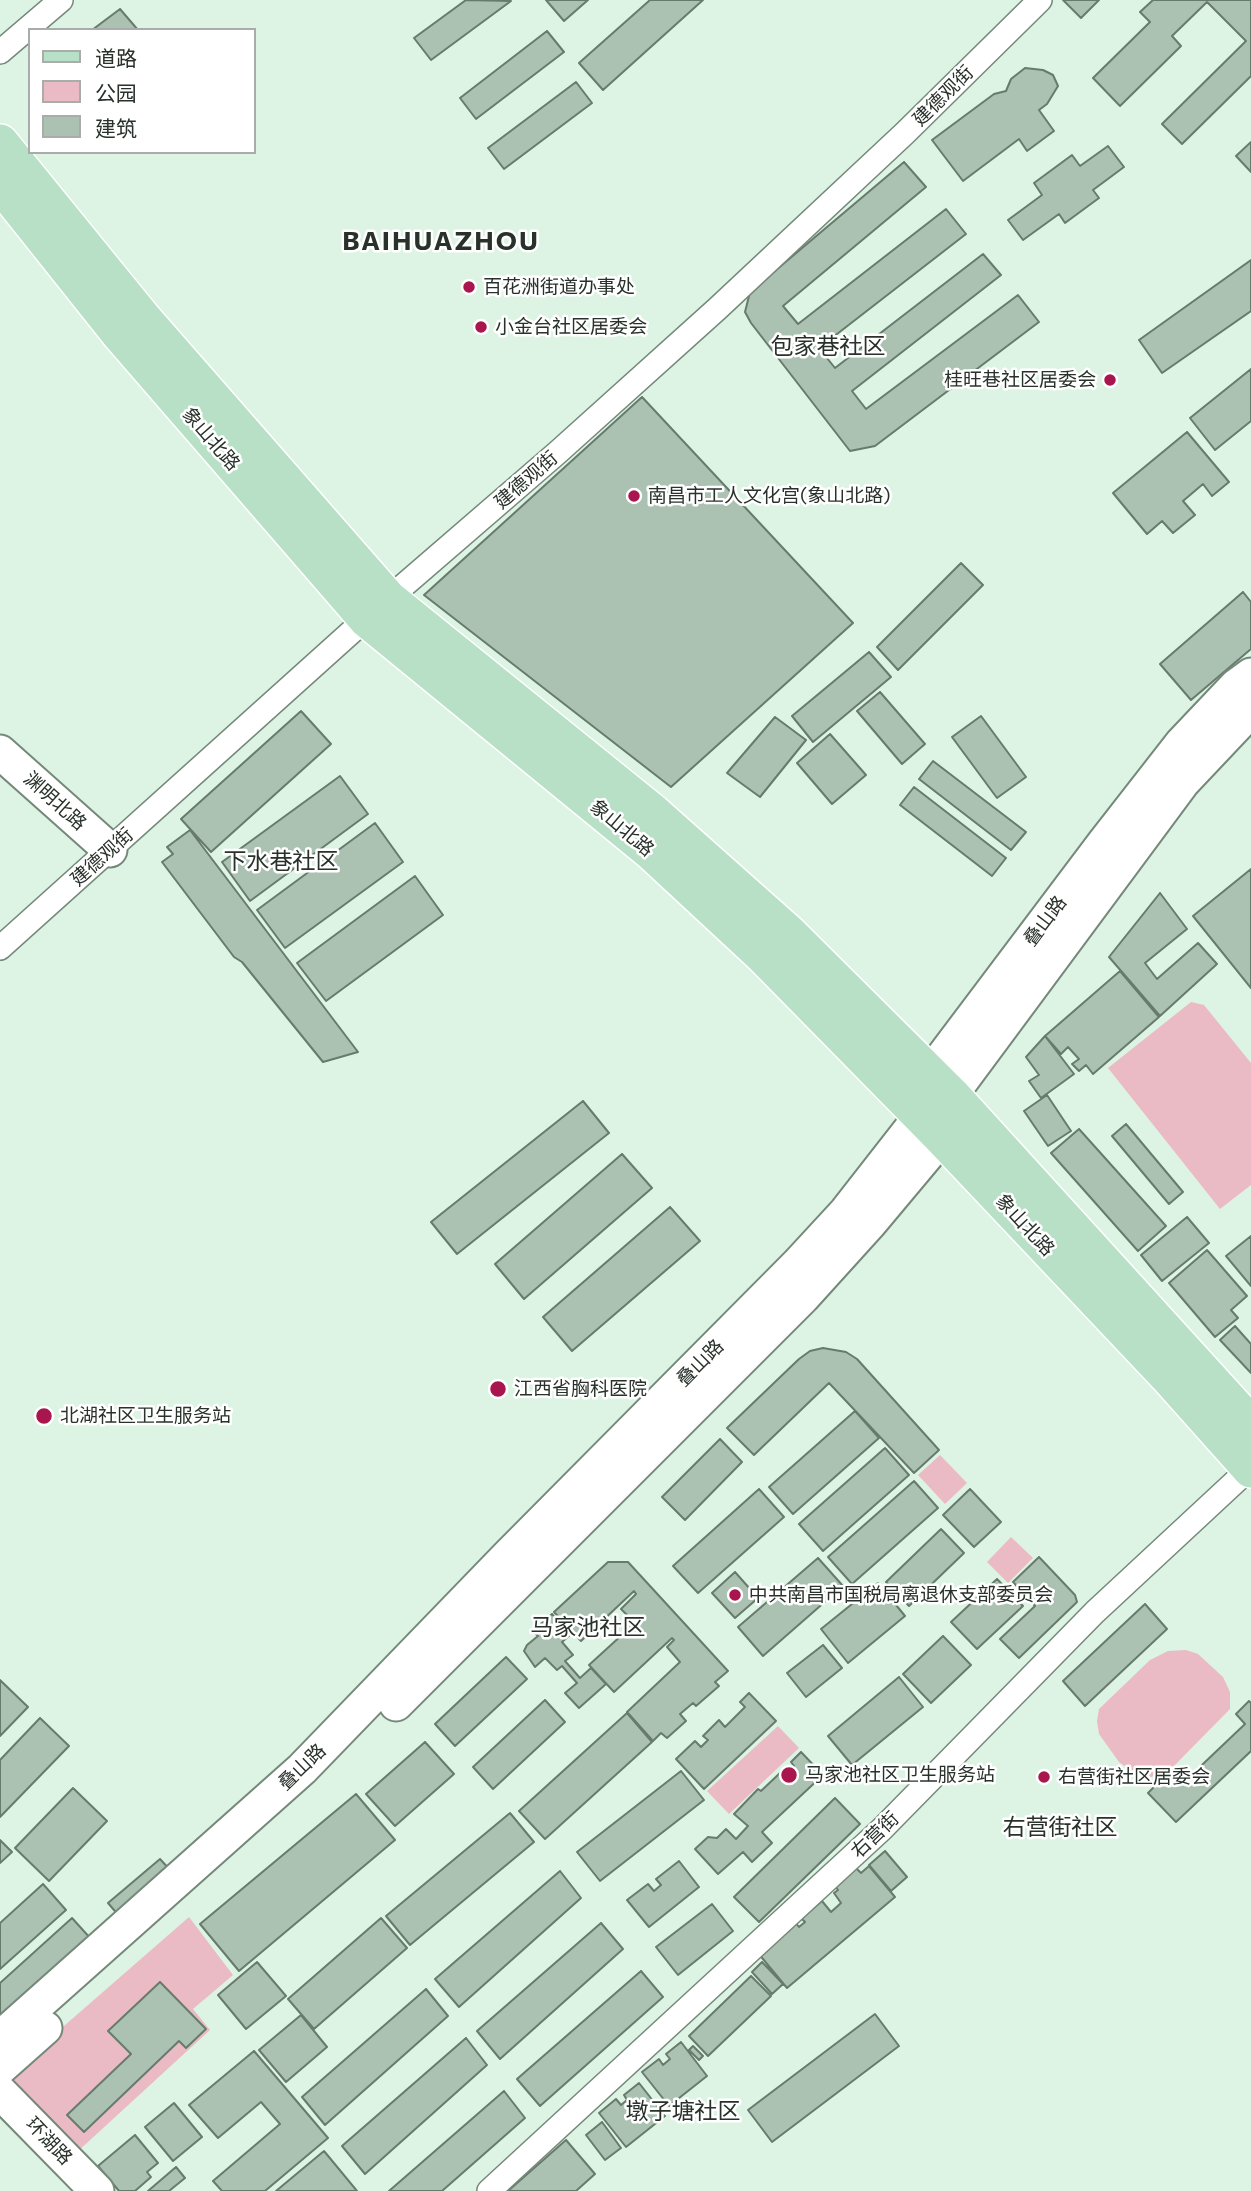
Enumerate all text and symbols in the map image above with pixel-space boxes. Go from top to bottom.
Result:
legend [28,28,256,154]
text: 道路 [95,45,137,70]
street label: 建德观街 [908,61,978,131]
text: 公园 [95,80,137,105]
text: 建筑 [95,115,137,140]
district label: BAIHUAZHOU [343,225,539,257]
place label: 百花洲街道办事处 [483,276,635,298]
marker: 百花洲街道办事处 [461,279,477,295]
place label: 小金台社区居委会 [495,316,647,338]
marker: 小金台社区居委会 [473,319,489,335]
district label: 包家巷社区 [771,332,885,360]
place label: 桂旺巷社区居委会 [944,369,1096,391]
marker: 桂旺巷社区居委会 [1102,372,1118,388]
street label: 象山北路 [177,403,245,475]
street label: 建德观街 [490,446,562,514]
place label: 南昌市工人文化宫(象山北路) [648,485,891,507]
marker: 南昌市工人文化宫(象山北路) [626,488,642,504]
street label: 渊明北路 [19,767,91,835]
street label: 象山北路 [586,795,658,861]
street label: 建德观街 [66,823,138,891]
district label: 下水巷社区 [224,847,338,875]
street label: 叠山路 [1019,891,1071,951]
street label: 象山北路 [991,1189,1059,1261]
street label: 叠山路 [672,1335,728,1391]
place label: 江西省胸科医院 [514,1378,647,1400]
marker: 江西省胸科医院 [488,1379,508,1399]
place label: 北湖社区卫生服务站 [60,1405,231,1427]
marker: 北湖社区卫生服务站 [34,1406,54,1426]
place label: 中共南昌市国税局离退休支部委员会 [749,1584,1053,1606]
marker: 中共南昌市国税局离退休支部委员会 [727,1587,743,1603]
district label: 马家池社区 [531,1613,645,1641]
street label: 叠山路 [274,1739,330,1795]
place label: 马家池社区卫生服务站 [805,1764,995,1786]
marker: 马家池社区卫生服务站 [779,1765,799,1785]
place label: 右营街社区居委会 [1058,1766,1210,1788]
marker: 右营街社区居委会 [1036,1769,1052,1785]
street label: 右营街 [847,1807,903,1863]
district label: 右营街社区 [1003,1813,1117,1841]
district label: 墩子塘社区 [626,2097,740,2125]
street label: 环湖路 [21,2113,77,2169]

